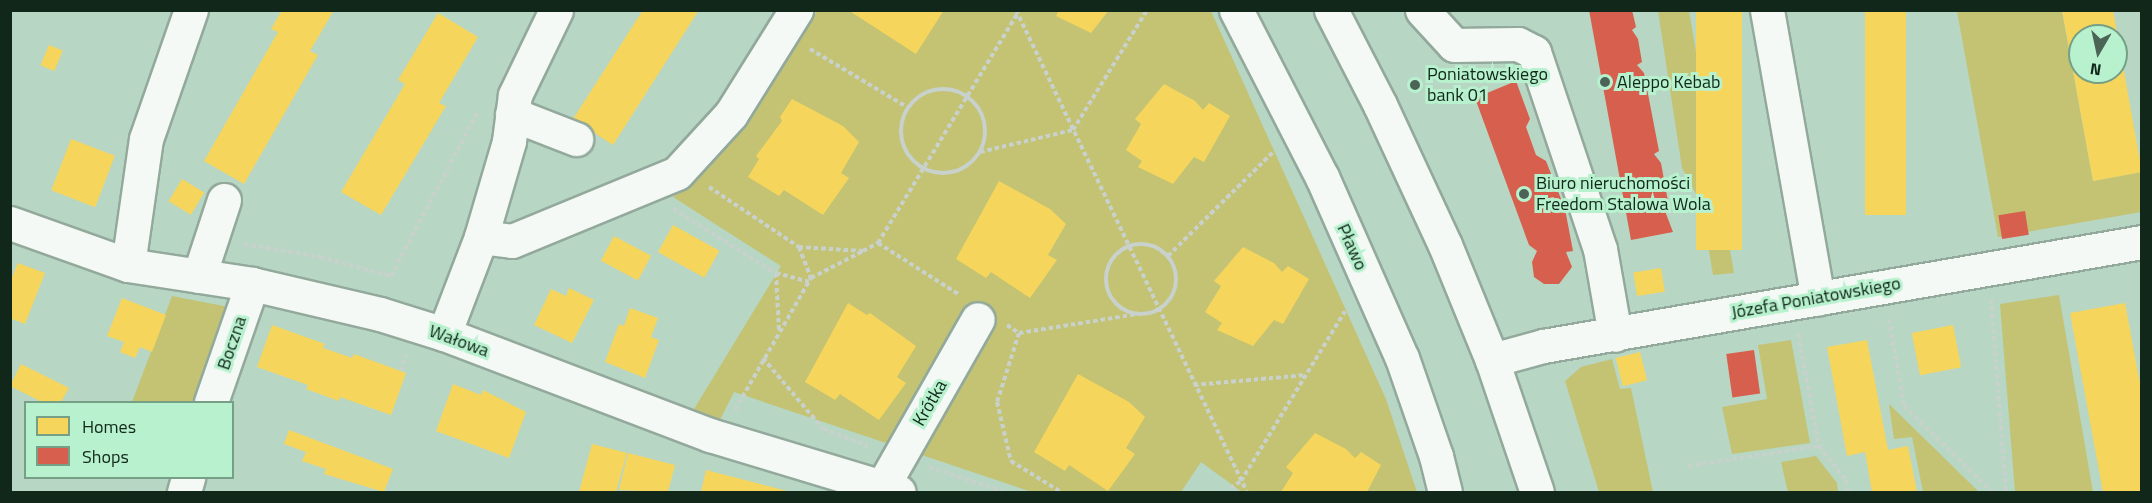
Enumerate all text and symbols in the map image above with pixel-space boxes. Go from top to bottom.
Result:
north arrow [2068,24,2128,84]
text: N [2088,57,2103,83]
place label: Poniatowskiego bank 01 [1427,64,1548,106]
place label: Aleppo Kebab [1617,71,1720,93]
marker: Aleppo Kebab [1598,75,1612,89]
marker: Poniatowskiego bank 01 [1408,78,1422,92]
place label: Biuro nieruchomości Freedom Stalowa Wola [1536,173,1711,216]
marker: Biuro nieruchomości Freedom Stalowa Wola [1517,187,1531,201]
street label: Pławo [1332,220,1372,274]
street label: Józefa Poniatowskiego [1730,272,1902,324]
street label: Boczna [213,313,251,373]
street label: Wałowa [426,320,492,362]
street label: Krótka [908,376,952,430]
legend [24,401,234,479]
text: Homes [82,413,136,440]
text: Shops [82,443,129,470]

